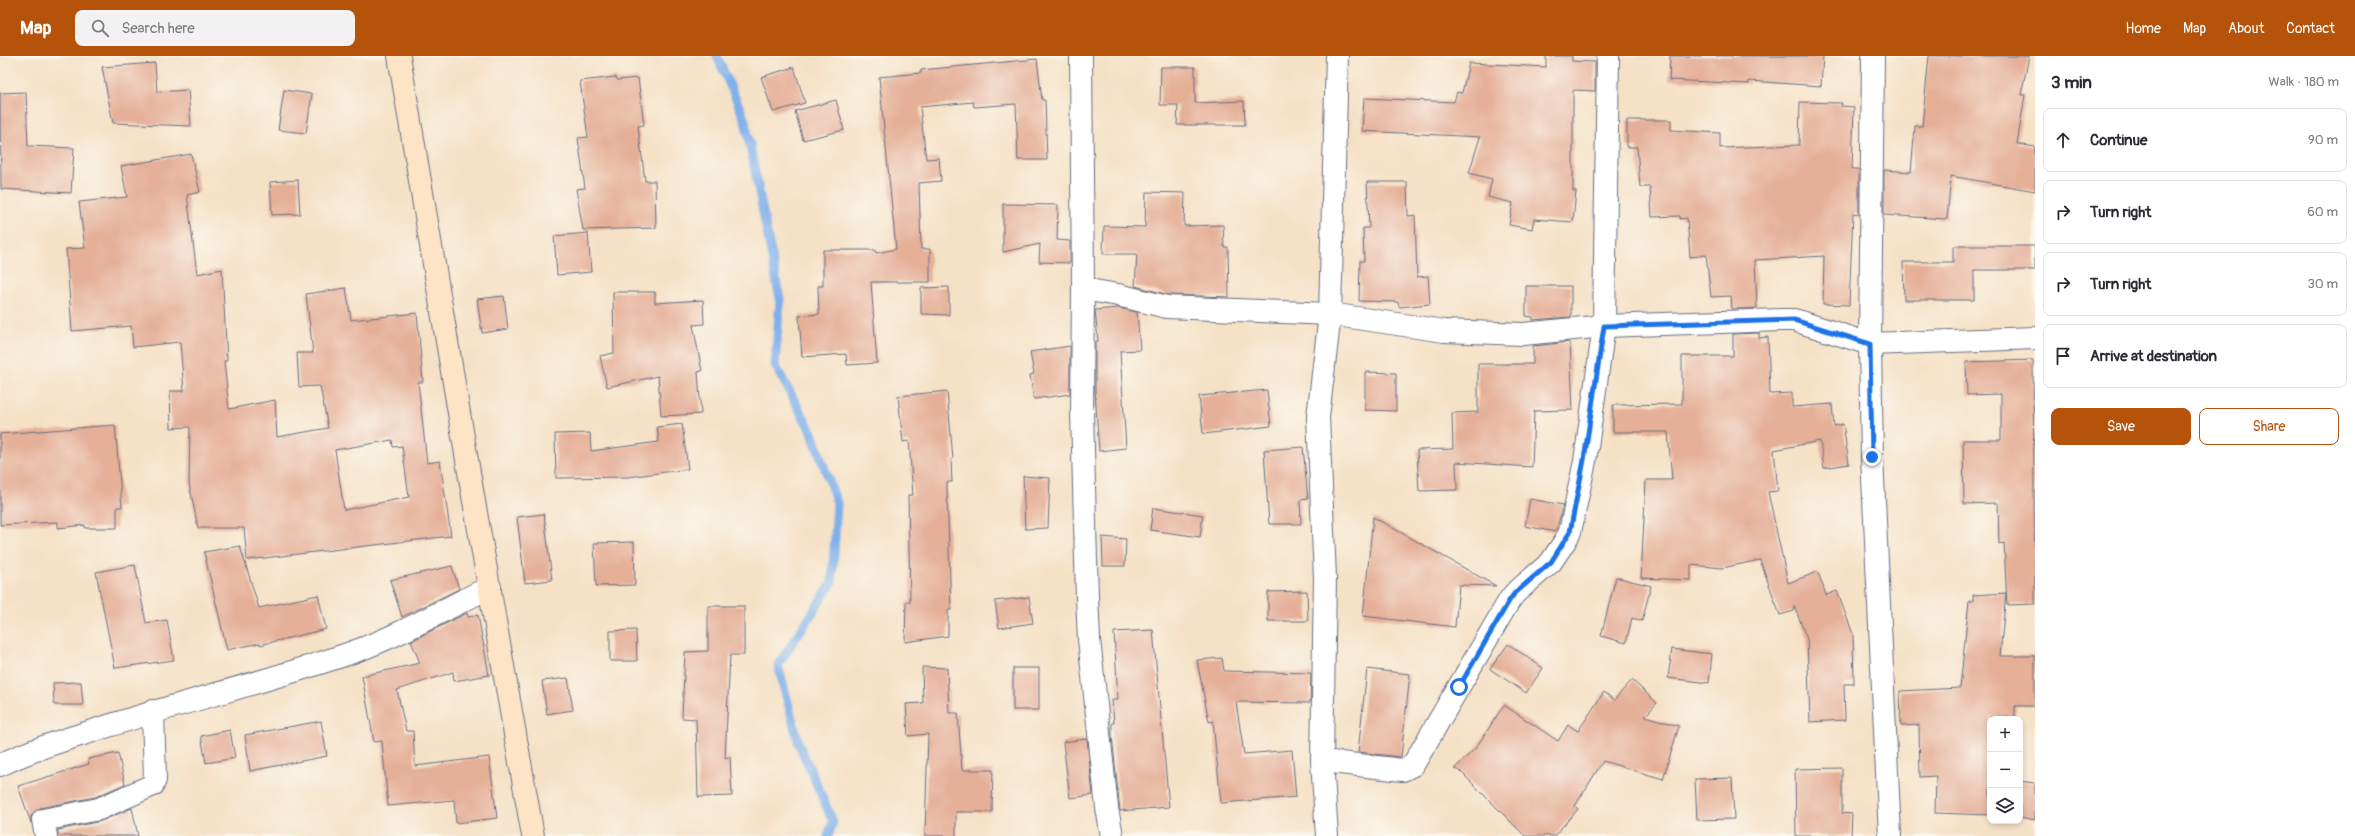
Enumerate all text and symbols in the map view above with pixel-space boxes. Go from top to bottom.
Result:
search box [75,10,355,46]
text: Map [20,16,51,40]
icon: search [89,17,111,39]
text: Search here [121,19,195,38]
text: Home [2126,20,2161,37]
text: Map [2183,20,2206,37]
text: About [2228,20,2264,37]
text: Contact [2286,20,2335,37]
text: 3 min [2051,72,2092,93]
text: Walk · 180 m [2269,74,2339,90]
icon: ahead [2052,129,2074,151]
text: Continue [2090,131,2148,150]
text: 90 m [2308,132,2338,148]
icon: right [2052,201,2074,223]
text: Turn right [2090,203,2151,222]
text: 60 m [2307,204,2338,220]
icon: right [2052,273,2074,295]
text: Turn right [2090,275,2151,294]
text: 30 m [2308,276,2338,292]
icon: arrive [2052,345,2074,367]
text: Arrive at destination [2090,347,2217,366]
button: Save [2051,408,2191,445]
button: Share [2199,408,2339,445]
route end [1863,448,1881,466]
route start [1450,678,1468,696]
map controls [1987,716,2023,824]
button: + [1987,716,2023,752]
button: − [1987,752,2023,788]
button: layers [1987,788,2023,824]

